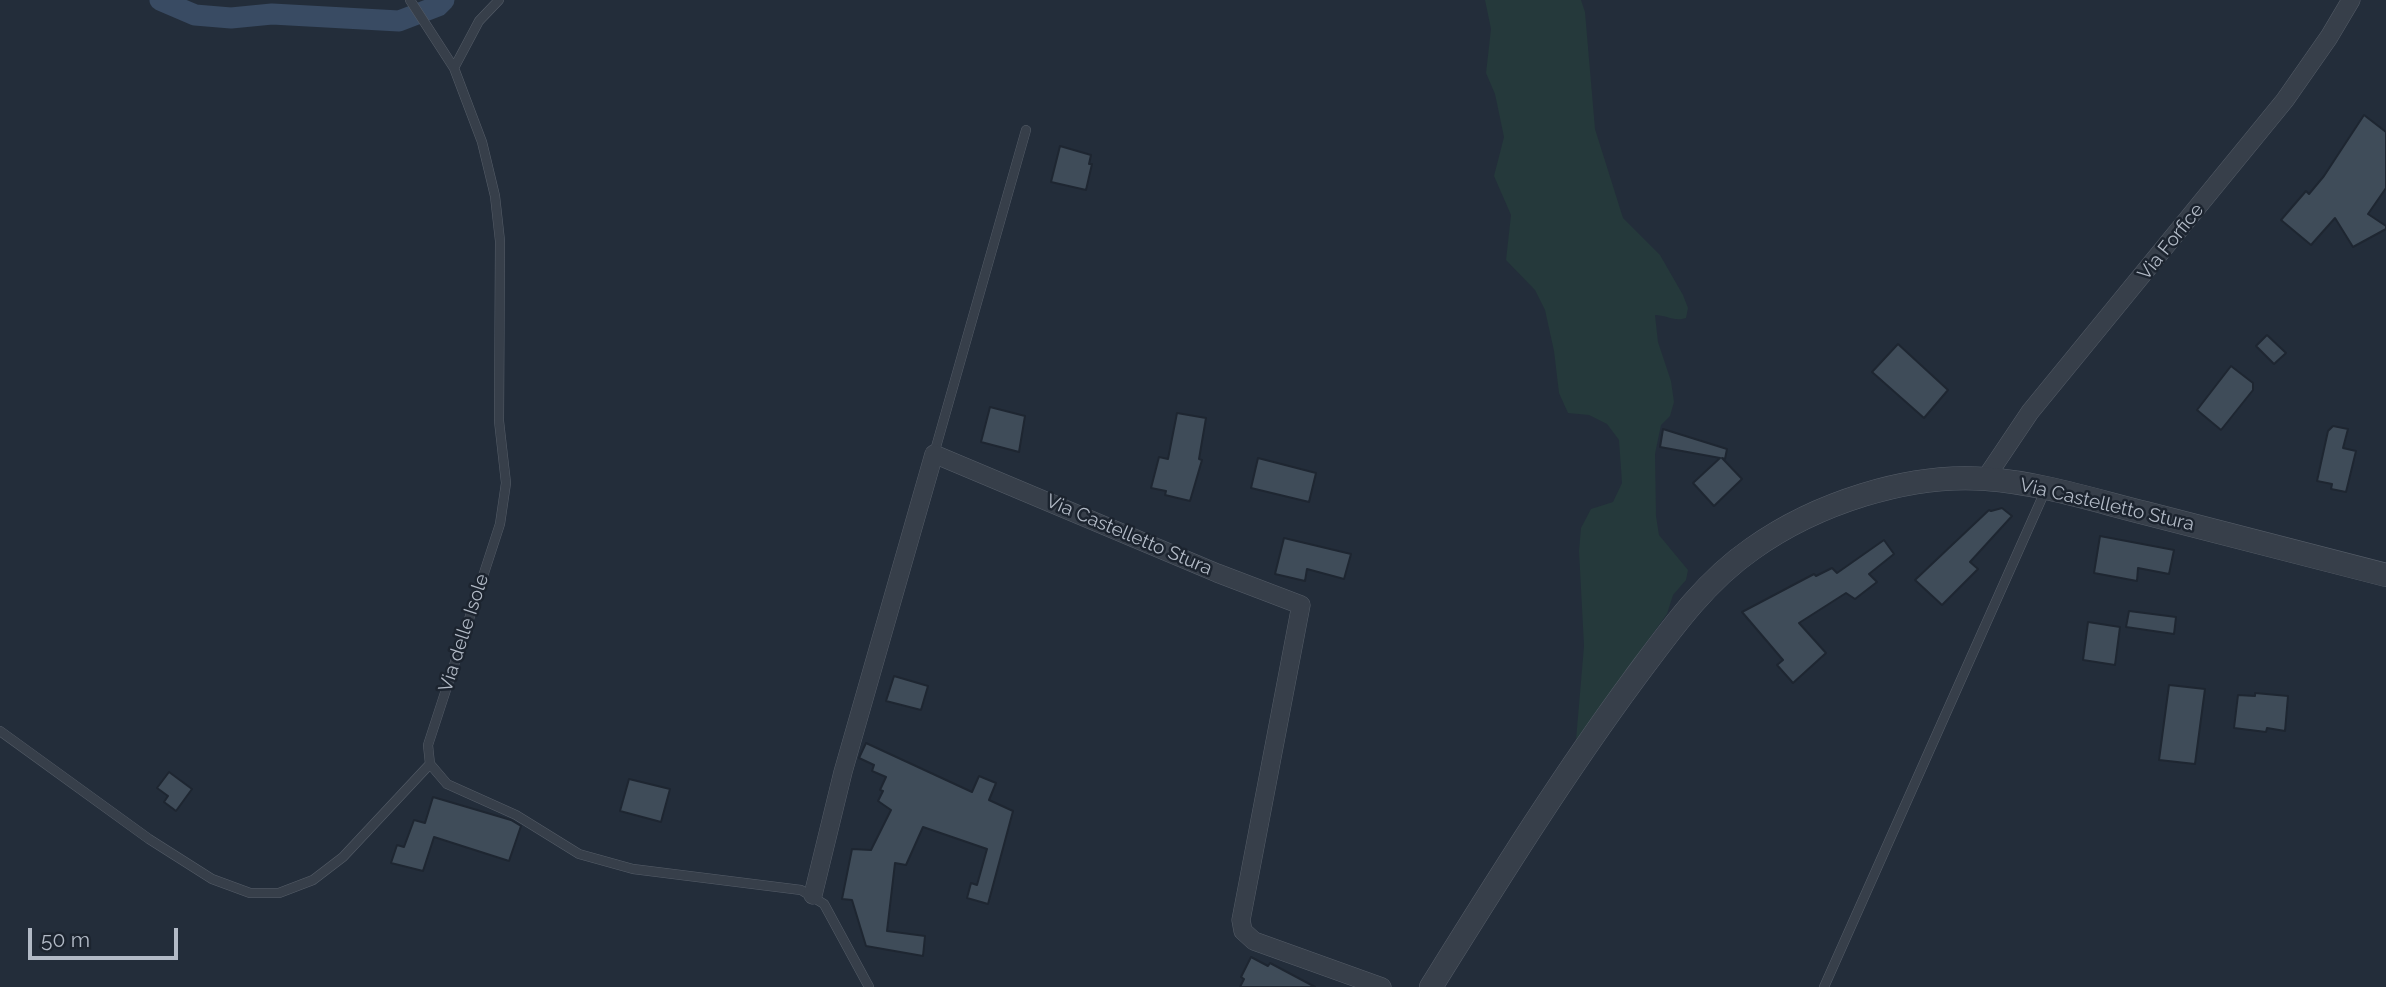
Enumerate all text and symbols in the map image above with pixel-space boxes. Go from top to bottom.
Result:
street label: Via Forfice [2133,199,2209,285]
street label: Via Castelletto Stura [2018,474,2196,536]
street label: Via Castelletto Stura [1042,490,1216,580]
street label: Via delle Isole [434,571,494,695]
scale bar [32,914,182,958]
text: 50 m [41,927,90,952]

